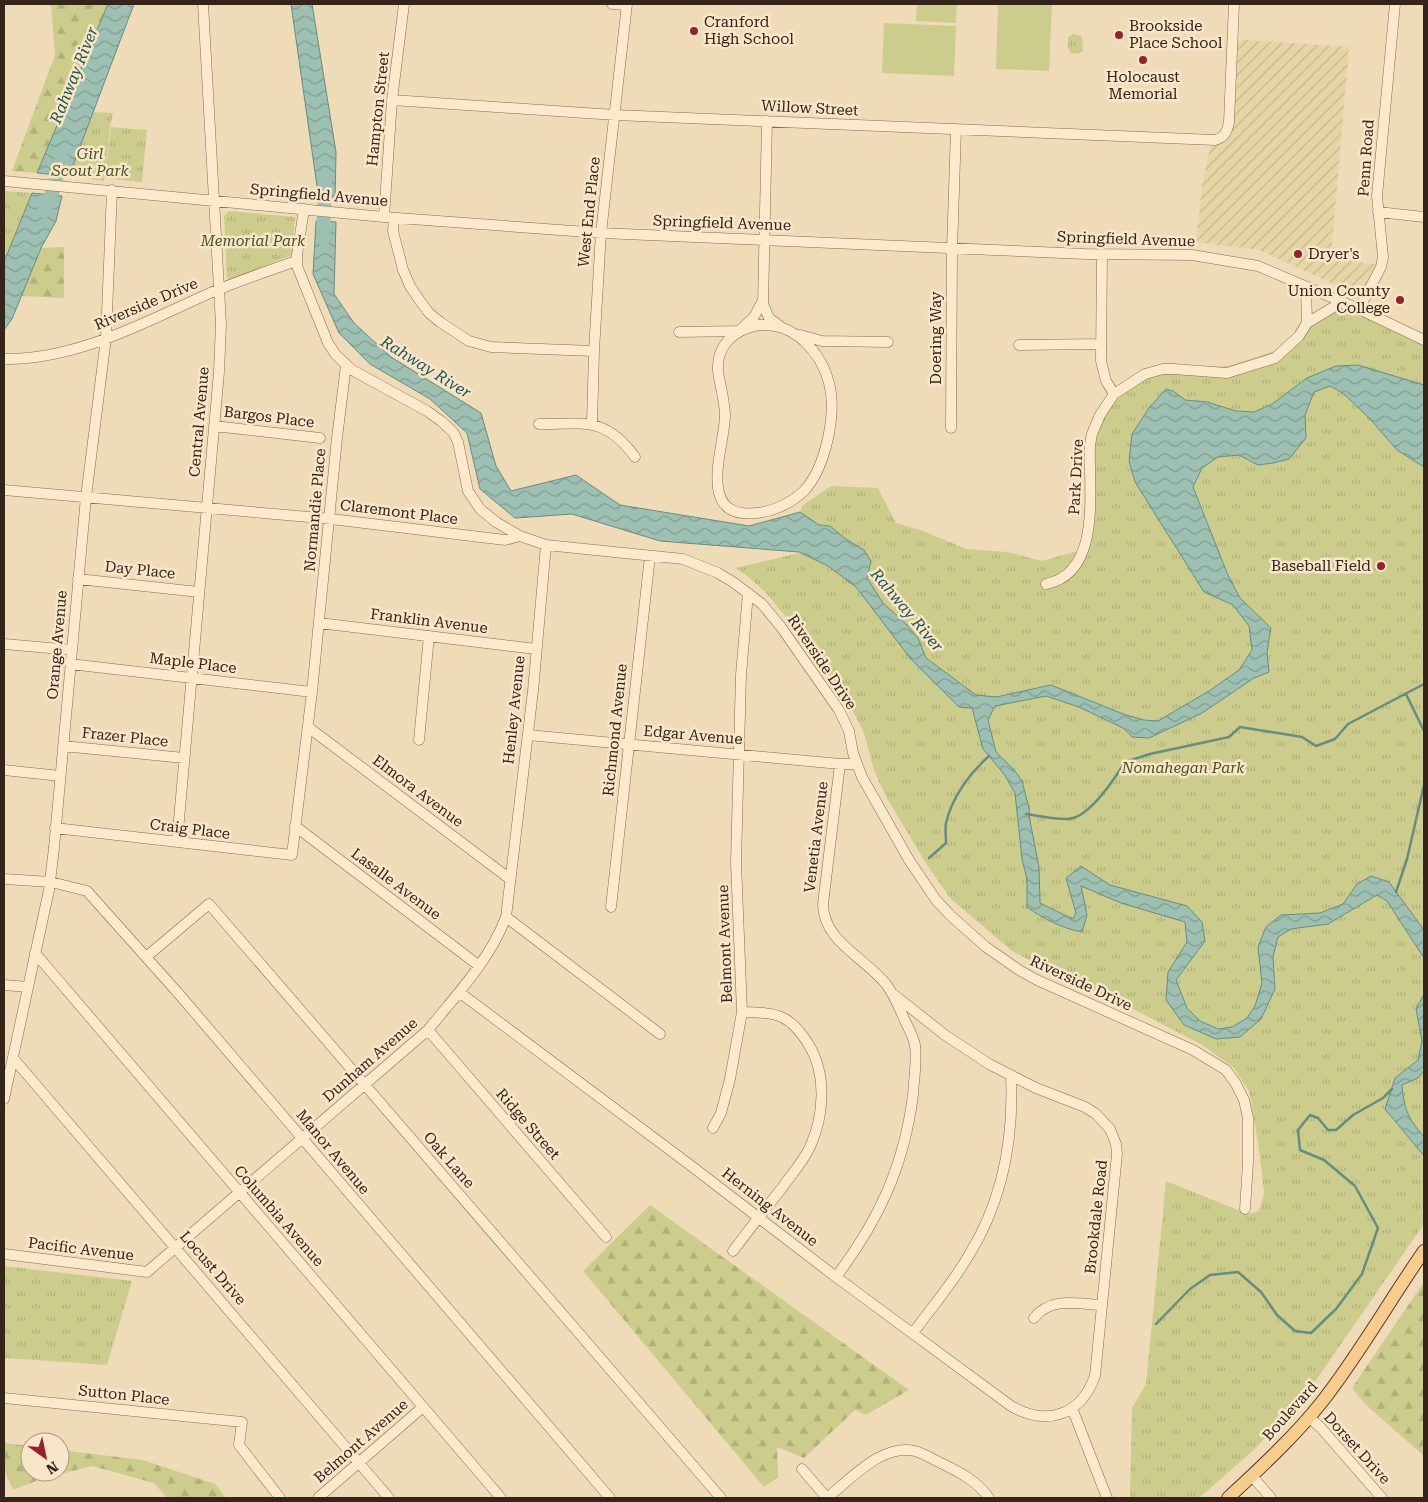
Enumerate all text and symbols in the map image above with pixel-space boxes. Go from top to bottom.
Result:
place label: Cranford High School [704,13,794,48]
place label: Brookside Place School [1129,17,1223,52]
water label: Rahway River [46,24,102,127]
marker: Cranford High School [688,25,700,37]
marker: Brookside Place School [1113,29,1125,41]
street label: Hampton Street [363,50,393,167]
marker: Holocaust Memorial [1137,54,1149,66]
place label: Holocaust Memorial [1106,68,1180,103]
street label: Willow Street [761,96,859,120]
street label: Penn Road [1354,118,1378,197]
park label: Girl Scout Park [50,145,129,180]
street label: West End Place [574,156,604,268]
street label: Springfield Avenue [249,180,389,210]
street label: Springfield Avenue [653,212,791,234]
street label: Springfield Avenue [1057,228,1195,250]
park label: Memorial Park [200,232,306,250]
place label: Dryer's [1308,245,1360,263]
marker: Dryer's [1292,248,1304,260]
street label: Riverside Drive [92,274,200,334]
place label: Union County College [1287,282,1390,317]
street label: Doering Way [927,291,945,385]
marker: Union County College [1394,294,1406,306]
water label: Rahway River [377,331,475,402]
street label: Central Avenue [185,366,213,478]
street label: Bargos Place [223,403,315,431]
street label: Park Drive [1065,439,1087,515]
street label: Normandie Place [301,447,329,573]
street label: Claremont Place [339,496,459,528]
street label: Day Place [104,557,176,583]
place label: Baseball Field [1271,557,1371,575]
marker: Baseball Field [1375,560,1387,572]
water label: Rahway River [866,564,947,656]
street label: Orange Avenue [43,590,71,700]
street label: Franklin Avenue [369,605,489,637]
street label: Riverside Drive [784,611,860,713]
street label: Maple Place [148,649,238,677]
street label: Henley Avenue [499,655,529,765]
street label: Richmond Avenue [599,663,631,797]
street label: Edgar Avenue [643,722,743,748]
street label: Frazer Place [81,724,169,750]
street label: Elmora Avenue [369,751,467,831]
park label: Nomahegan Park [1121,759,1245,777]
street label: Venetia Avenue [800,780,832,894]
street label: Craig Place [149,815,231,843]
street label: Lasalle Avenue [348,844,444,924]
street label: Belmont Avenue [714,884,736,1004]
street label: Riverside Drive [1027,951,1135,1015]
street label: Dunham Avenue [319,1014,421,1106]
street label: Ridge Street [492,1085,564,1163]
street label: Manor Avenue [292,1106,374,1198]
street label: Oak Lane [420,1128,478,1192]
street label: Brookdale Road [1081,1159,1111,1275]
street label: Columbia Avenue [230,1162,328,1270]
street label: Herning Avenue [718,1164,822,1250]
street label: Locust Drive [176,1227,250,1309]
street label: Pacific Avenue [27,1234,135,1264]
street label: Boulevard [1259,1377,1322,1444]
street label: Sutton Place [78,1381,170,1409]
street label: Belmont Avenue [310,1395,412,1487]
street label: Dorset Drive [1320,1408,1394,1488]
north arrow [20,1432,70,1482]
text: N [43,1458,61,1478]

